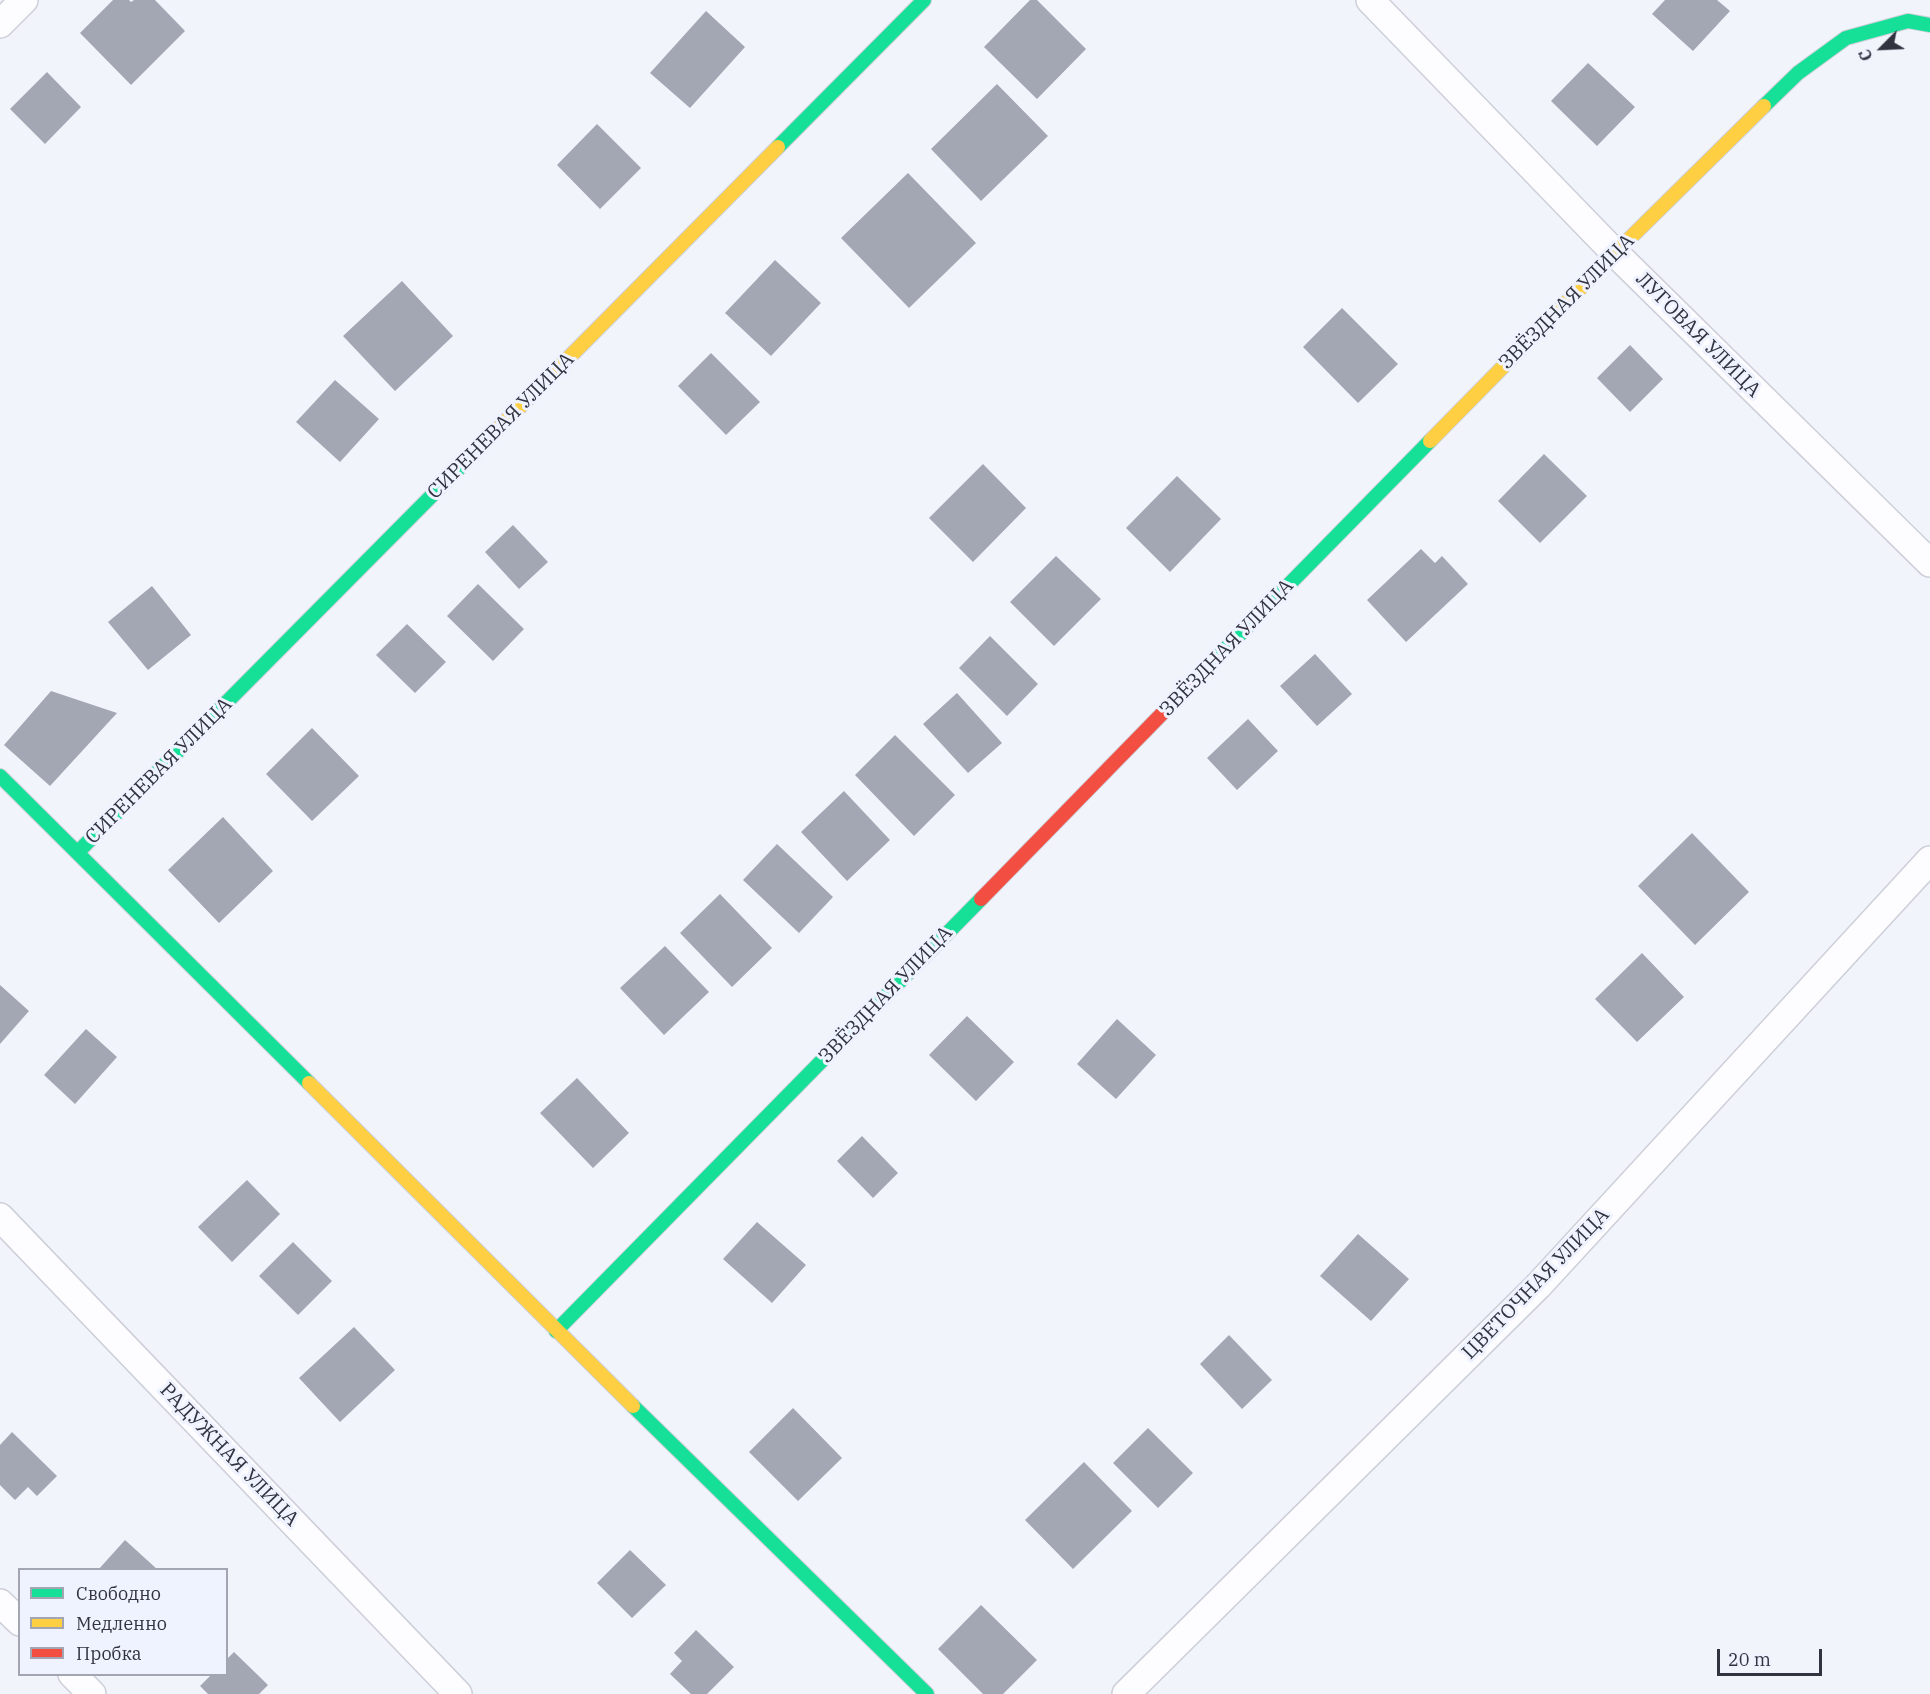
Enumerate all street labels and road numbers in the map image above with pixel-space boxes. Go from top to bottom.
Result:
street label: ЗВЁЗДНАЯ УЛИЦА [1494,229,1640,375]
street label: ЛУГОВАЯ УЛИЦА [1630,267,1766,403]
street label: СИРЕНЕВАЯ УЛИЦА [423,348,579,504]
street label: ЗВЁЗДНАЯ УЛИЦА [1155,574,1299,722]
street label: СИРЕНЕВАЯ УЛИЦА [81,693,237,849]
street label: ЗВЁЗДНАЯ УЛИЦА [814,921,958,1069]
street label: ЦВЕТОЧНАЯ УЛИЦА [1458,1203,1614,1365]
street label: РАДУЖНАЯ УЛИЦА [155,1378,303,1532]

